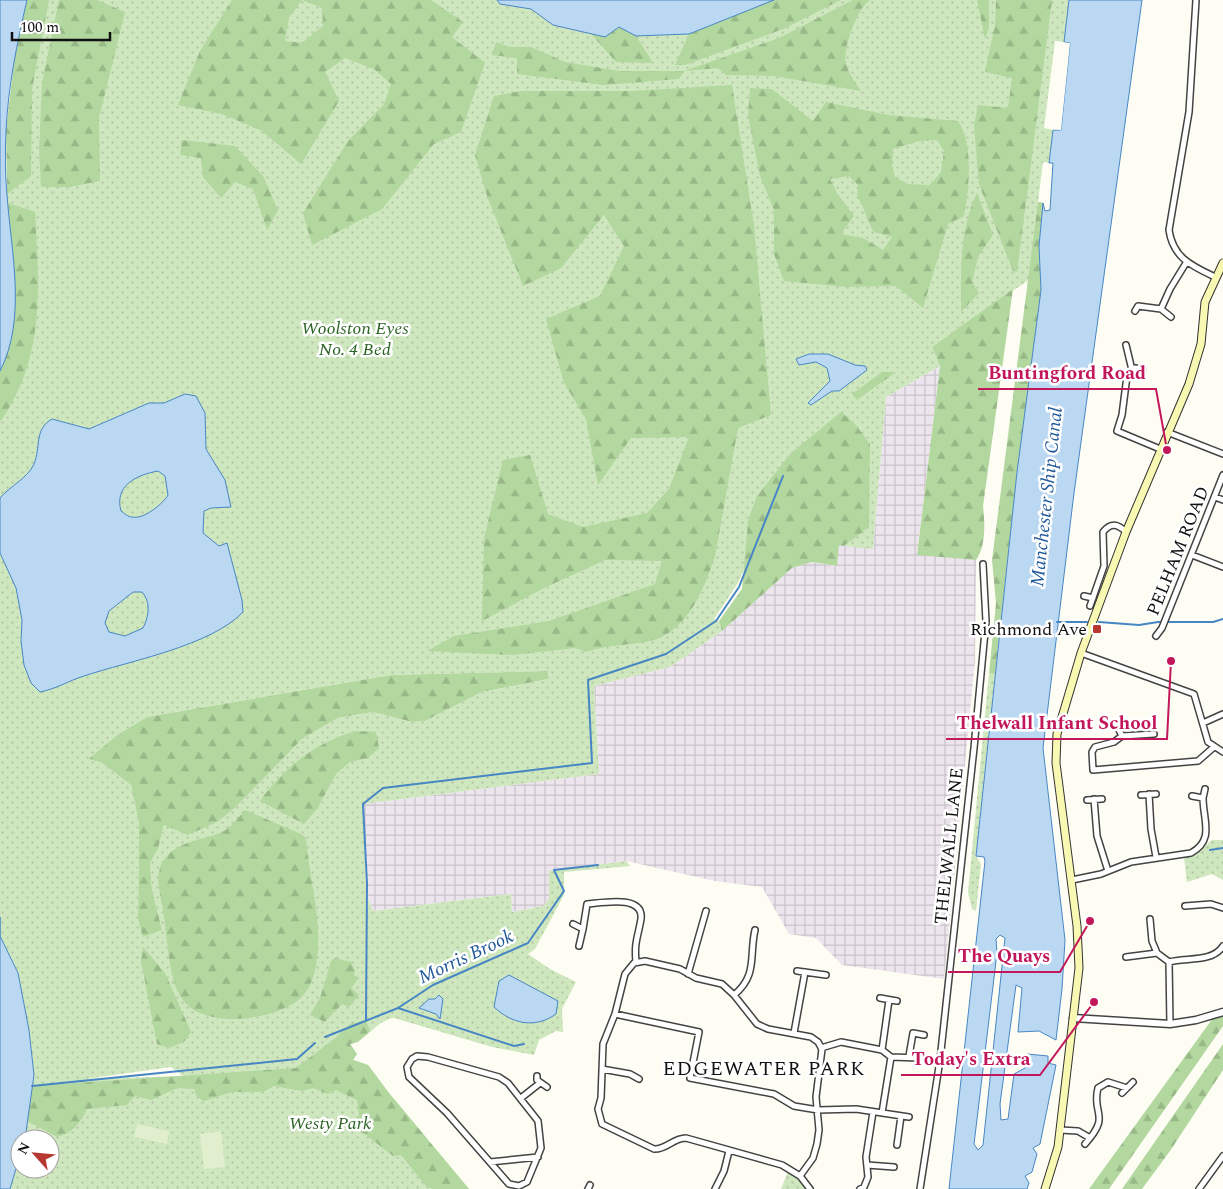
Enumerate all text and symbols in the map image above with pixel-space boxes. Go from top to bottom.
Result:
scale bar [12,10,110,42]
text: 100 m [20,16,59,39]
park label: Woolston Eyes No. 4 Bed [301,315,409,363]
callout: Buntingford Road [978,355,1156,389]
text: Buntingford Road [988,359,1146,388]
water label: Manchester Ship Canal [1023,406,1071,588]
street label: PELHAM ROAD [1140,482,1216,620]
place label: Richmond Ave [970,616,1087,643]
marker: Richmond Ave [1091,623,1103,635]
callout: Thelwall Infant School [946,705,1167,739]
text: Thelwall Infant School [957,709,1157,738]
street label: THELWALL LANE [927,766,971,926]
water label: Morris Brook [413,922,519,992]
callout: The Quays [948,938,1060,972]
text: The Quays [958,942,1050,971]
callout: Today's Extra [901,1041,1040,1075]
text: Today's Extra [911,1045,1031,1074]
district label: EDGEWATER PARK [663,1054,865,1084]
park label: Westy Park [289,1110,372,1137]
north arrow [10,1129,60,1179]
text: N [12,1138,36,1158]

